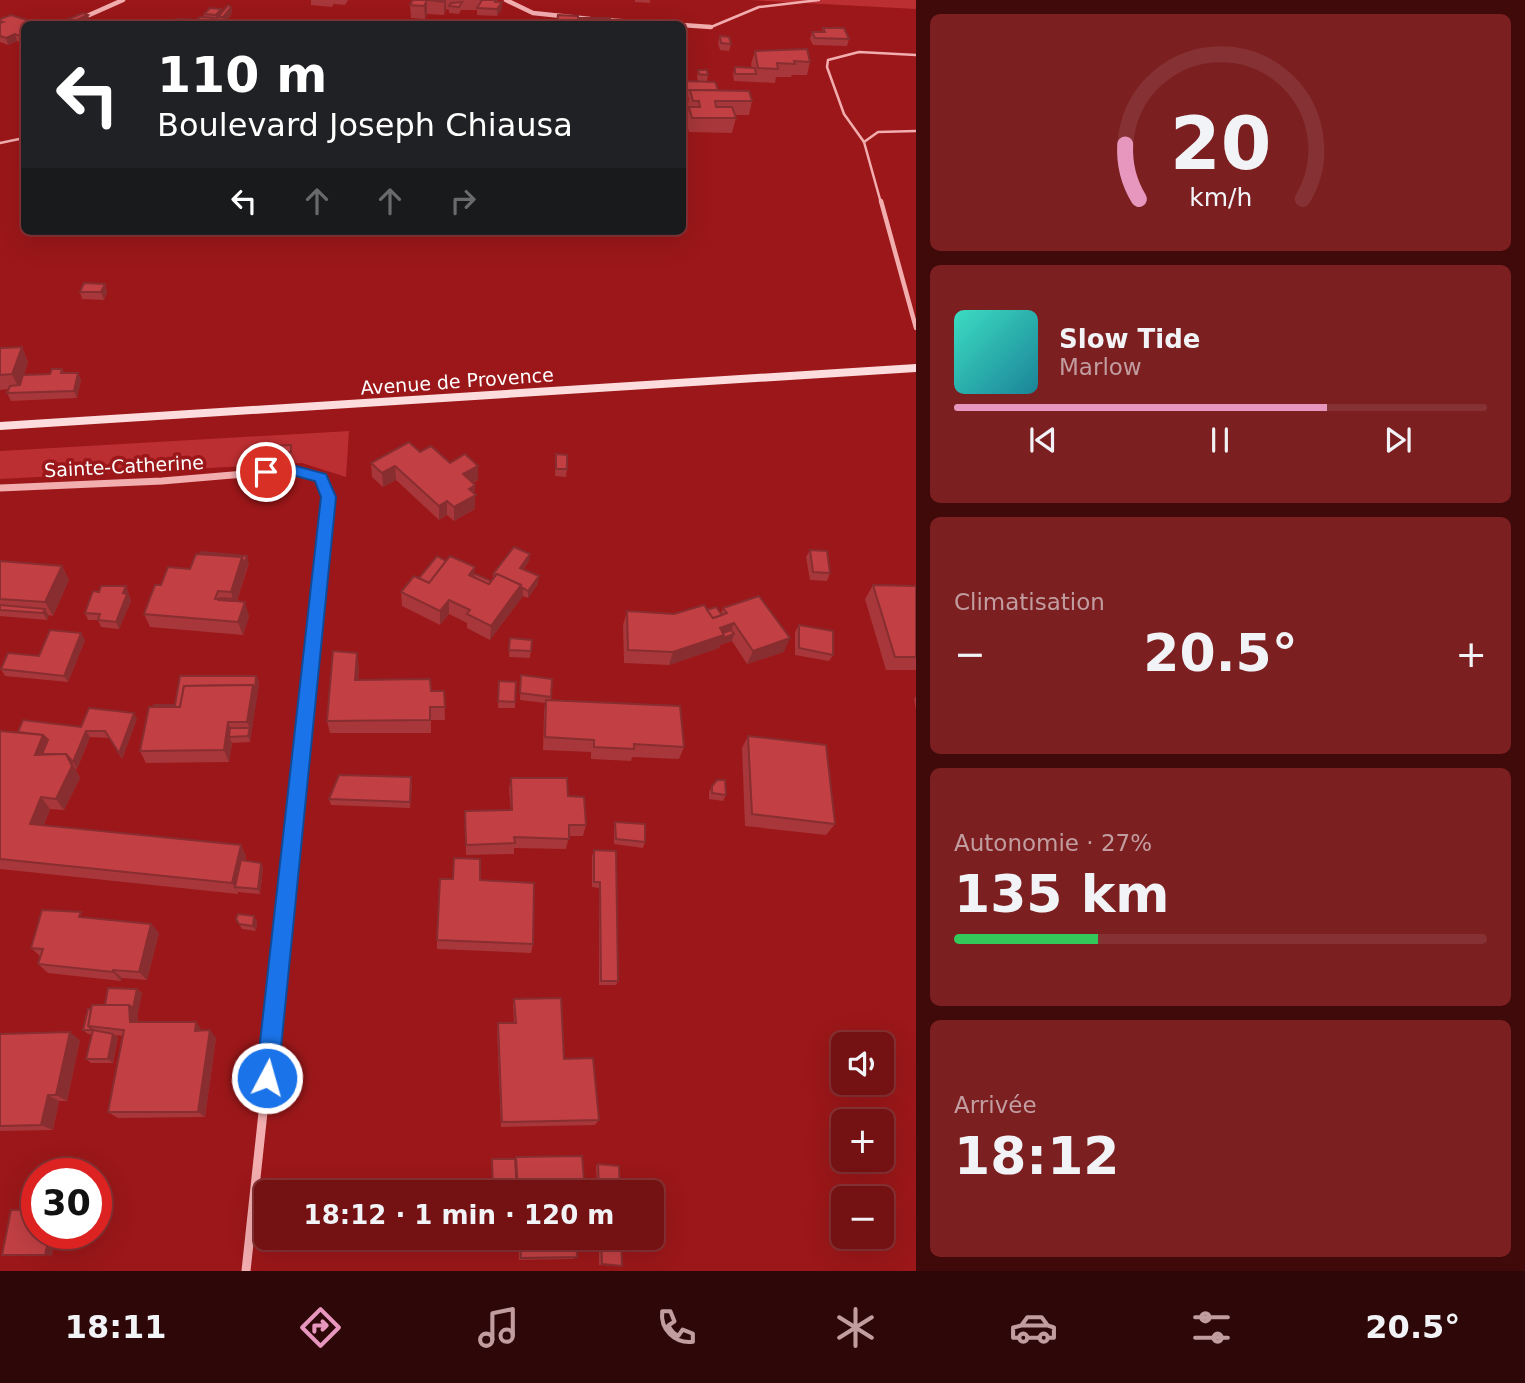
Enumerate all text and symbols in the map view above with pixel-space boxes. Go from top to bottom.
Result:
text: 110 m [157,47,327,104]
icon: left [42,49,133,140]
text: 20 [1170,101,1271,186]
text: Boulevard Joseph Chiausa [157,106,573,144]
icon: left [225,182,263,220]
icon: ahead [298,182,336,220]
icon: ahead [371,182,409,220]
icon: right [444,182,482,220]
text: km/h [1189,183,1252,212]
text: Slow Tide [1059,324,1200,354]
text: Marlow [1059,354,1142,380]
street label: Avenue de Provence [360,363,554,399]
icon: previous [1024,421,1062,459]
icon: pause [1201,421,1239,459]
icon: next [1379,421,1417,459]
pin [236,442,296,502]
street label: Sainte-Catherine [44,451,204,481]
icon: arrive [247,453,285,491]
text: Climatisation [954,589,1105,615]
text: 20.5° [1143,623,1298,683]
text: − [954,632,986,676]
text: + [1455,632,1487,676]
text: Autonomie · 27% [954,830,1152,856]
text: 135 km [954,864,1169,924]
map controls [831,1032,894,1249]
button: sound [831,1032,894,1095]
position arrow [230,1041,304,1115]
text: Arrivée [954,1092,1037,1118]
button: + [831,1109,894,1172]
text: 18:12 [954,1126,1120,1186]
speed limit sign: 30 [21,1158,112,1249]
button: − [831,1186,894,1249]
text: 18:12 · 1 min · 120 m [304,1200,614,1230]
icon: directions [296,1303,345,1352]
icon: music [474,1303,523,1352]
icon: phone [652,1303,701,1352]
icon: climate [831,1303,880,1352]
icon: car [1009,1303,1058,1352]
icon: filters [1187,1303,1236,1352]
text: 18:11 [65,1308,166,1346]
text: 20.5° [1365,1308,1460,1346]

